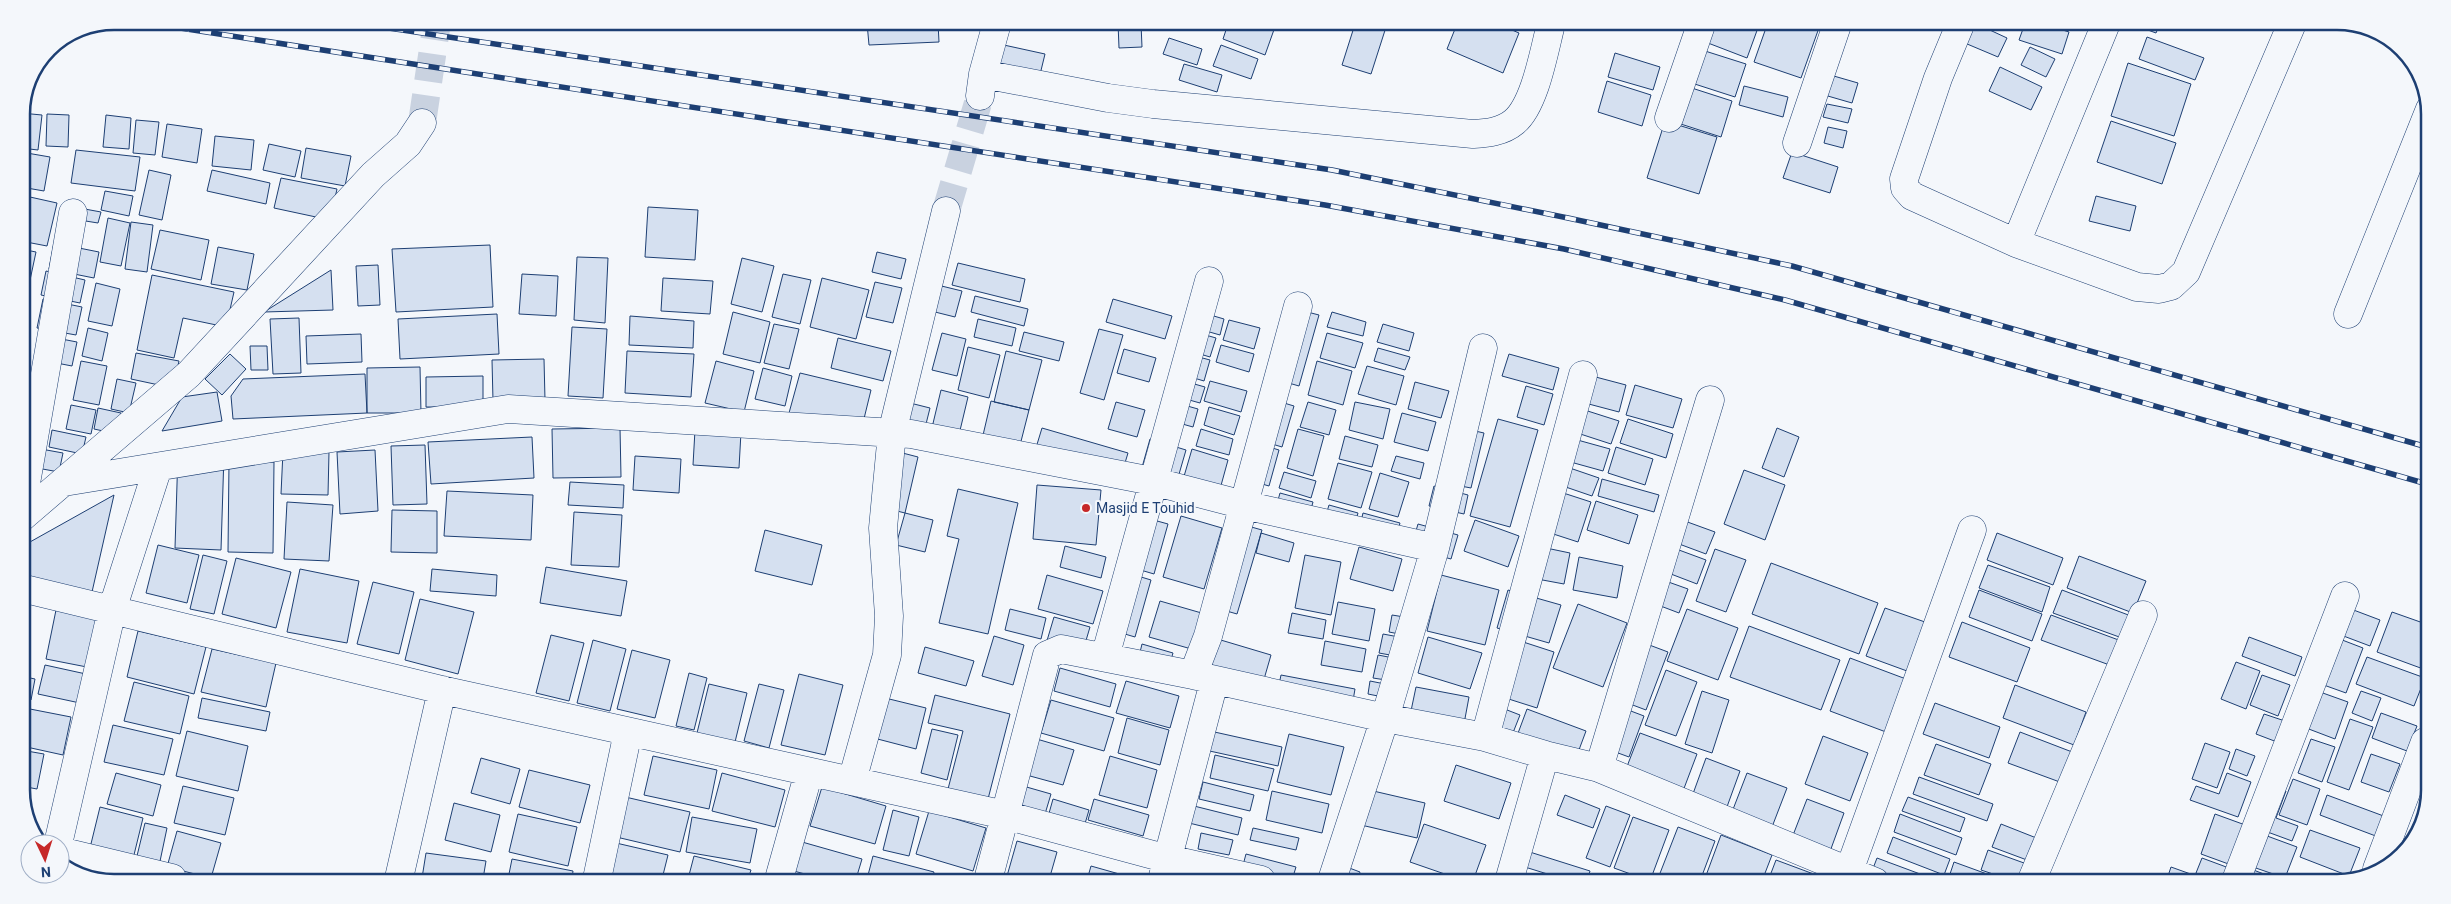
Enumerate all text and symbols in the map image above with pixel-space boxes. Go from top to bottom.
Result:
place label: Masjid E Touhid [1096,500,1195,516]
marker: Masjid E Touhid [1080,502,1092,514]
north arrow [20,834,70,884]
text: N [40,864,51,880]

